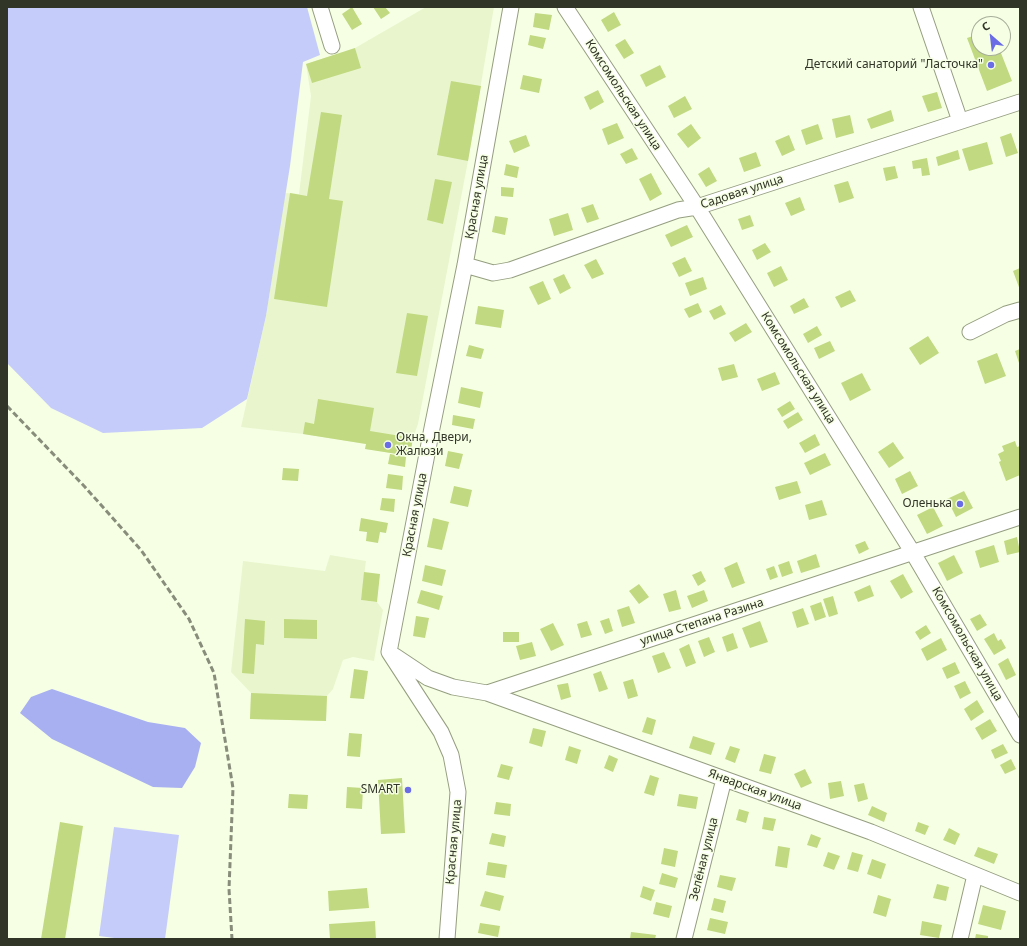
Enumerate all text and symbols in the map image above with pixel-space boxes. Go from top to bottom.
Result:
north arrow [971,16,1011,56]
text: С [979,18,992,34]
street label: Комсомольская улица [582,37,664,153]
place label: Детский санаторий "Ласточка" [805,58,983,72]
marker: Детский санаторий "Ласточка" [986,60,996,70]
street label: Красная улица [462,154,492,240]
street label: Садовая улица [699,172,785,212]
street label: Комсомольская улица [758,309,838,427]
place label: Окна, Двери, Жалюзи [396,431,472,459]
marker: Окна, Двери, Жалюзи [383,440,393,450]
street label: Красная улица [400,472,430,558]
place label: Оленька [903,497,952,511]
marker: Оленька [955,499,965,509]
street label: Комсомольская улица [928,584,1006,704]
street label: улица Степана Разина [638,595,766,649]
street label: Январская улица [706,766,804,814]
place label: SMART [361,783,400,797]
marker: SMART [403,785,413,795]
street label: Красная улица [443,799,465,885]
street label: Зелёная улица [687,816,721,902]

